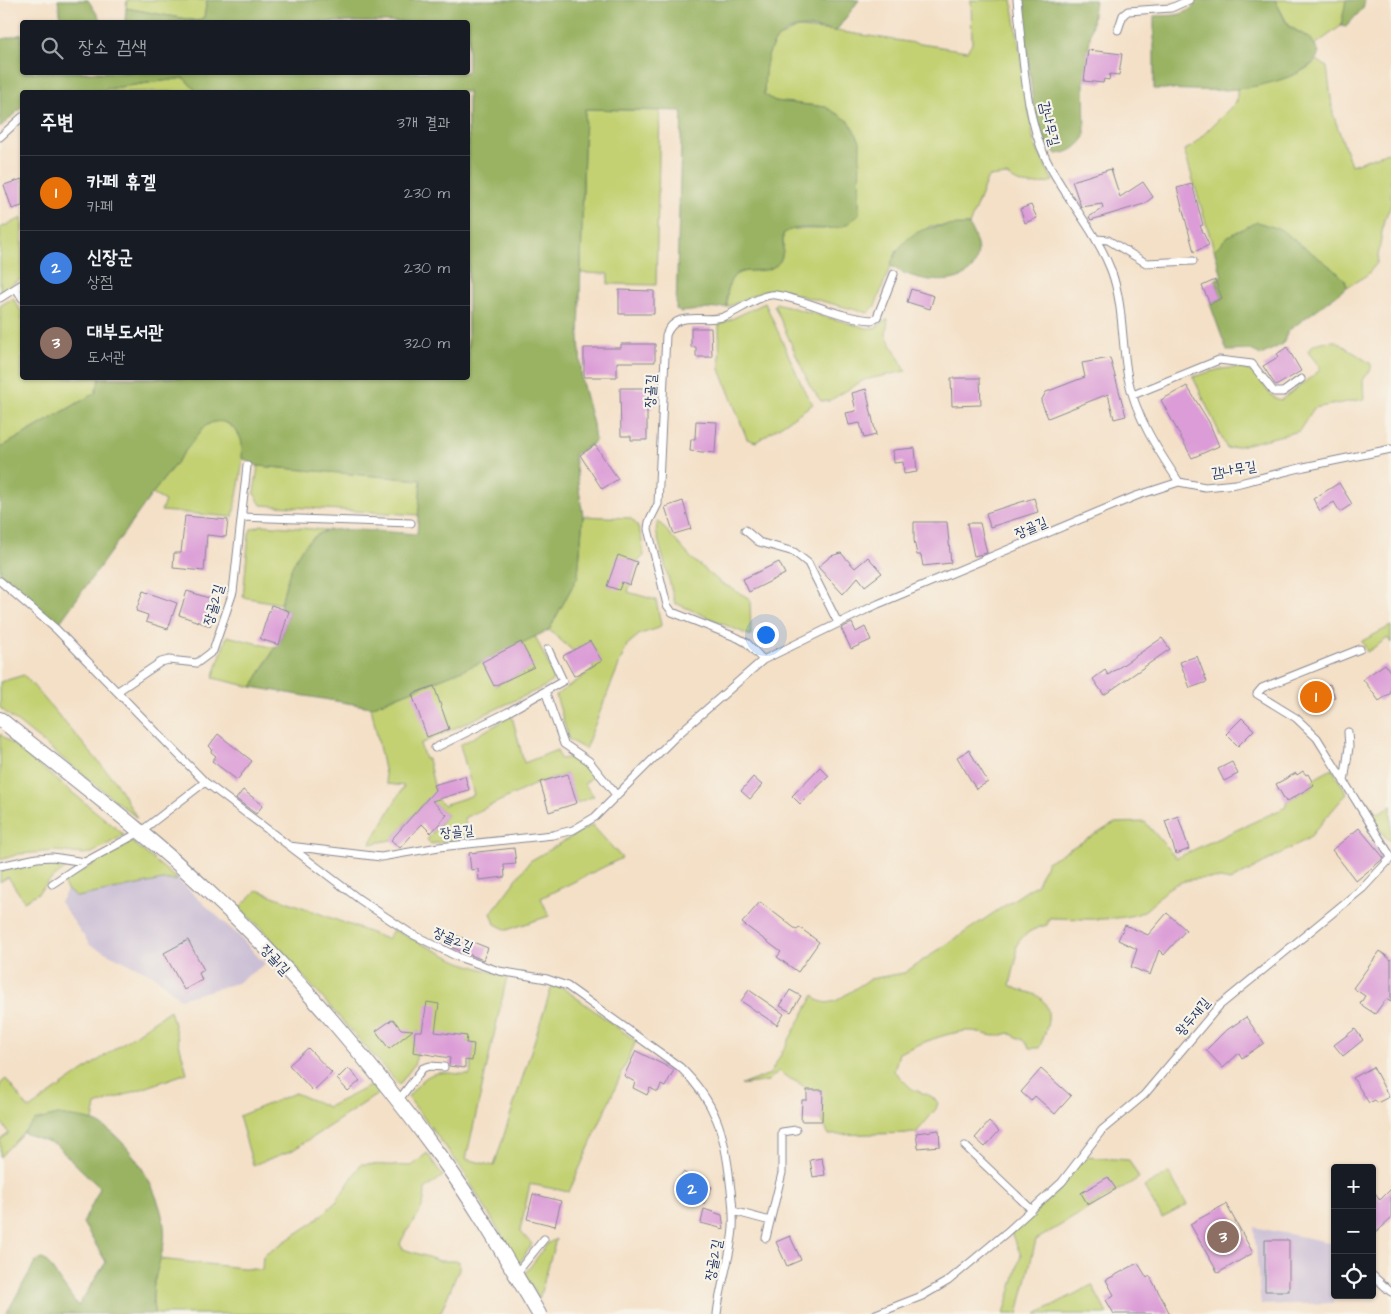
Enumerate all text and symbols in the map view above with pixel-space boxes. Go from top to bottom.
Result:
search box [20,20,470,75]
icon: search [38,34,66,62]
text: 장소 검색 [78,34,147,61]
street label: 감나무길 [1034,100,1064,149]
text: 주변 [40,108,74,137]
text: 3개 결과 [397,112,450,134]
text: 카페 휴겔 [87,169,156,196]
text: 1 [55,182,57,204]
text: 230 m [404,182,450,204]
text: 카페 [87,196,113,218]
text: 신장군 [87,244,133,271]
text: 2 [51,257,61,279]
text: 230 m [404,257,450,279]
text: 상점 [87,271,113,293]
text: 대부도서관 [87,319,163,346]
text: 3 [52,332,60,354]
text: 320 m [404,332,450,354]
text: 도서관 [87,346,126,368]
street label: 장골길 [640,373,662,408]
street label: 감나무길 [1210,456,1259,484]
street label: 장골길 [1012,512,1051,544]
street label: 장골2길 [199,581,230,628]
your location [753,622,779,648]
pin: 1 [1300,678,1332,716]
street label: 장골길 [439,820,476,844]
street label: 장골2길 [430,922,477,958]
street label: 장골1길 [256,940,295,980]
street label: 왕두재길 [1171,993,1216,1041]
map controls [1331,1164,1376,1299]
button: + [1331,1164,1376,1209]
pin: 2 [676,1170,708,1208]
button: − [1331,1209,1376,1254]
pin: 3 [1207,1218,1239,1256]
street label: 장골2길 [700,1237,728,1282]
button: locate [1331,1254,1376,1299]

